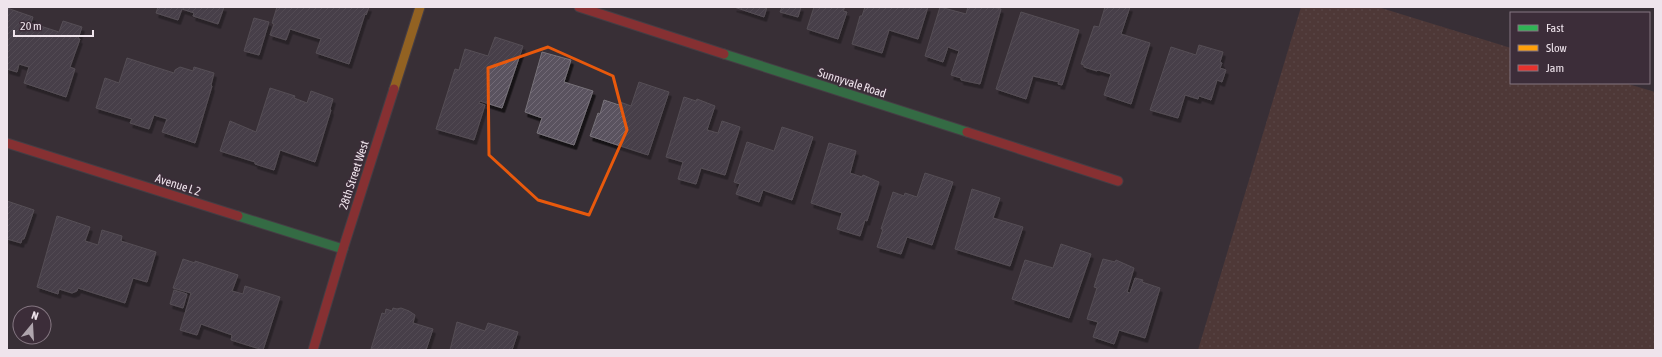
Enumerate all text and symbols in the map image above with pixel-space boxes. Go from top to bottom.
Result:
scale bar [14,12,93,38]
legend [1510,12,1650,84]
text: 20 m [20,19,42,33]
text: Fast [1546,21,1564,35]
text: Slow [1546,41,1567,55]
text: Jam [1546,61,1564,75]
street label: Sunnyvale Road [816,65,888,101]
street label: 28th Street West [336,138,372,211]
street label: Avenue L 2 [154,171,202,199]
north arrow [12,305,52,345]
text: N [30,309,40,322]

